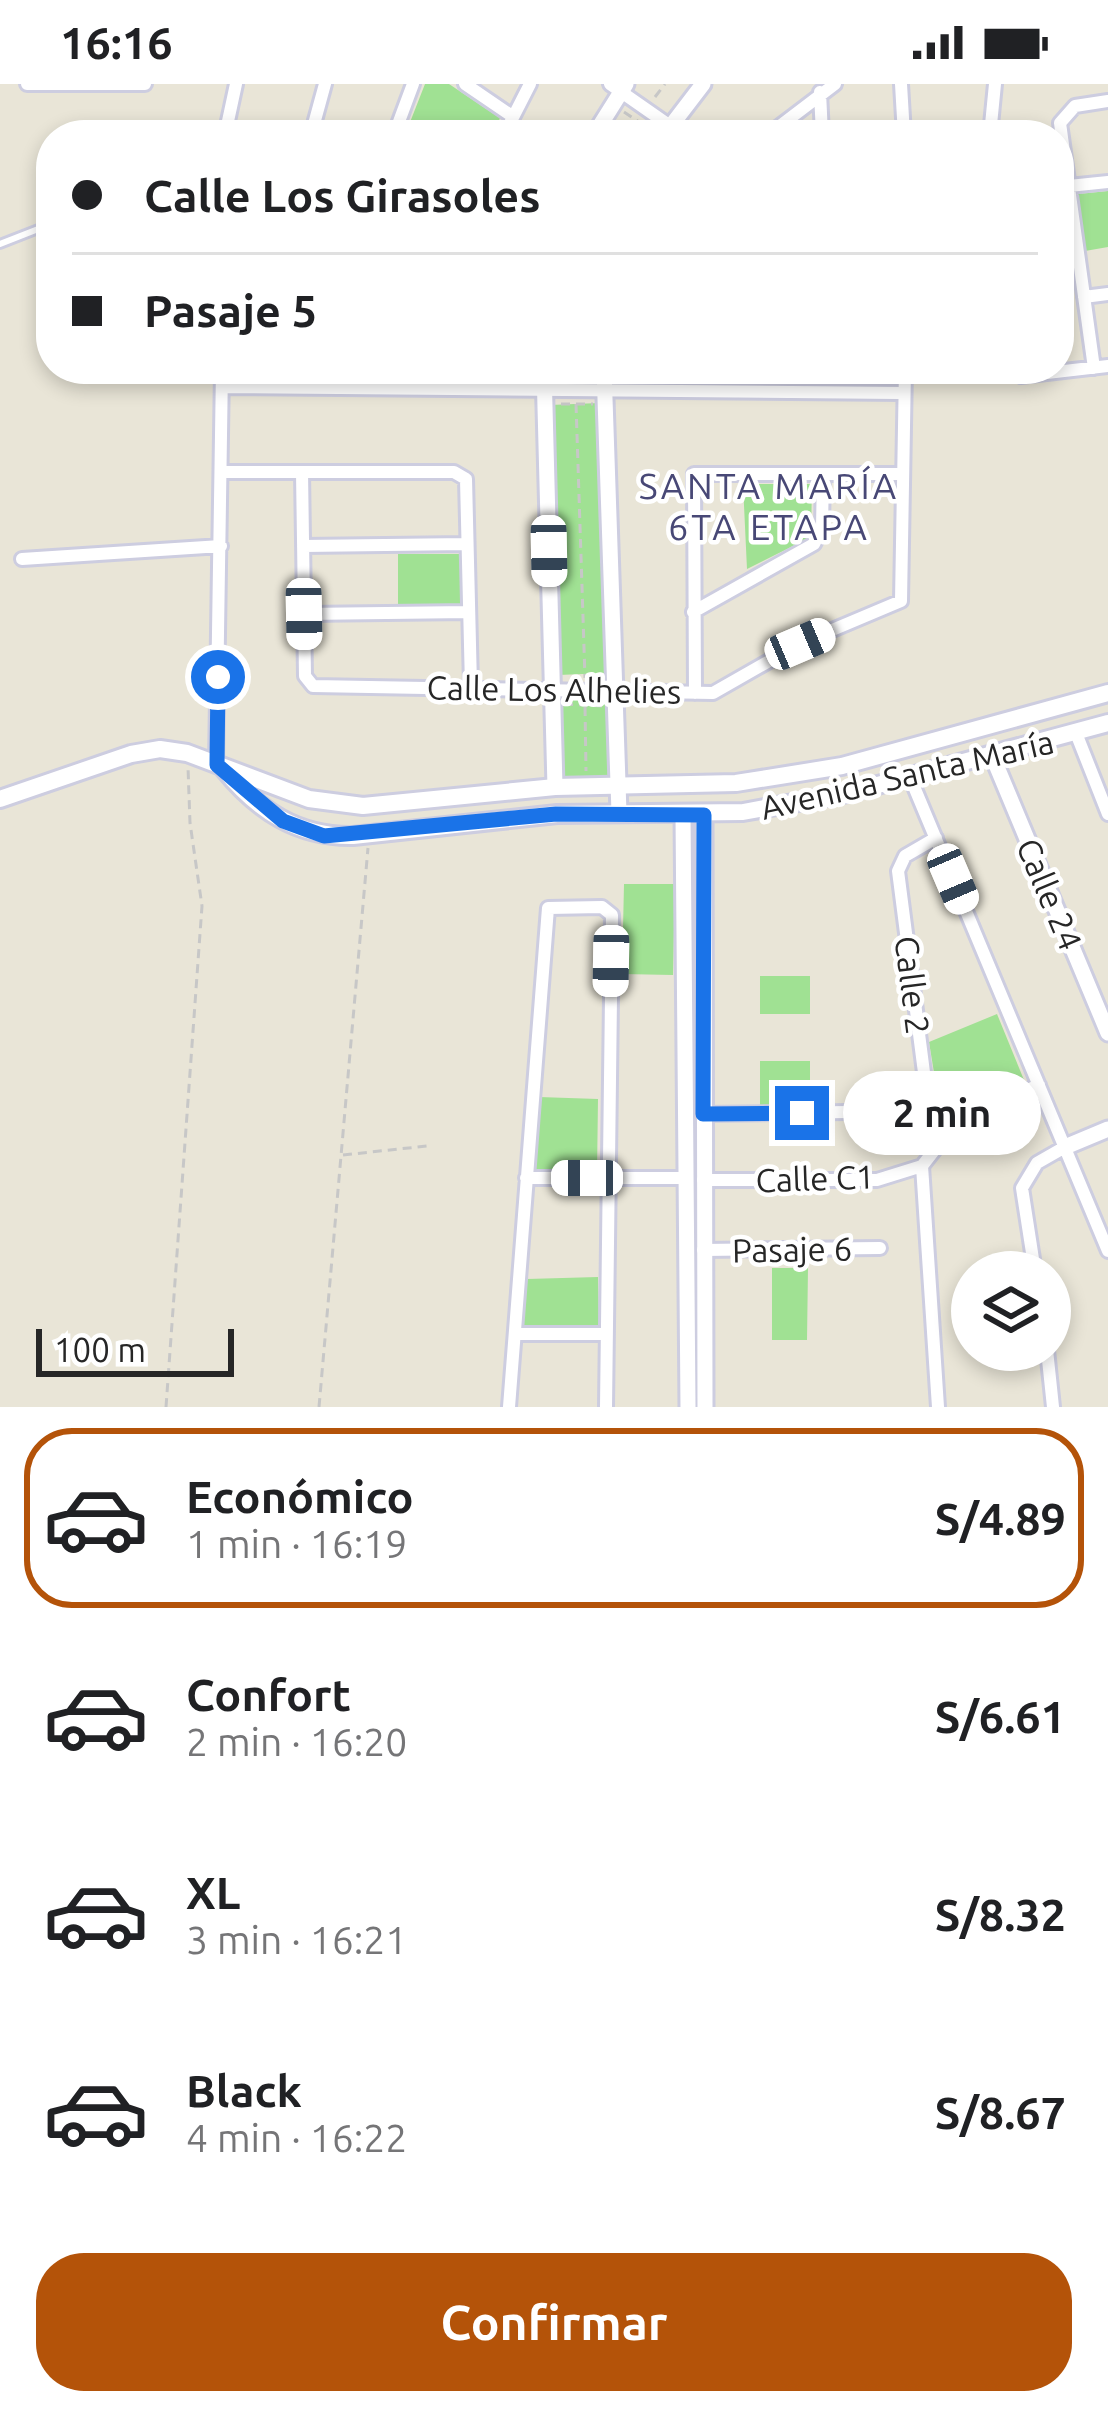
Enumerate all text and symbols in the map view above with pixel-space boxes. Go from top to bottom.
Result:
text: 16:16 [60,17,173,68]
text: Calle Los Girasoles [144,170,541,221]
text: Pasaje 5 [144,285,317,336]
district label: SANTA MARÍA 6TA ETAPA [639,465,899,547]
car [530,515,568,587]
car [285,578,323,650]
car [760,613,840,675]
route start [191,650,245,704]
street label: Calle Los Alhelies [426,668,682,710]
street label: Avenida Santa María [757,722,1057,826]
street label: Calle 24 [1010,833,1090,955]
car [922,839,984,919]
car [592,925,630,997]
street label: Calle 2 [889,934,937,1036]
callout: 2 min [844,1071,1042,1155]
route end [775,1086,829,1140]
text: 2 min [893,1091,991,1134]
street label: Calle C1 [755,1157,875,1199]
car [551,1160,623,1196]
street label: Pasaje 6 [732,1229,852,1269]
map controls [951,1251,1071,1371]
button: layers [951,1251,1071,1371]
scale bar [36,1323,234,1376]
text: 100 m [54,1331,146,1368]
icon: car [42,1464,150,1572]
text: Económico [186,1471,414,1522]
text: S/4.89 [935,1493,1066,1544]
text: 1 min · 16:19 [186,1522,407,1565]
icon: car [42,1662,150,1770]
text: Confort [186,1669,351,1720]
text: S/6.61 [935,1691,1066,1742]
text: 2 min · 16:20 [186,1720,407,1763]
icon: car [42,1860,150,1968]
text: XL [186,1867,240,1918]
text: S/8.32 [935,1889,1066,1940]
text: 3 min · 16:21 [186,1918,407,1961]
icon: car [42,2058,150,2166]
text: Black [186,2065,302,2116]
text: S/8.67 [935,2087,1066,2138]
text: 4 min · 16:22 [186,2116,407,2159]
button: Confirmar [36,2253,1072,2391]

